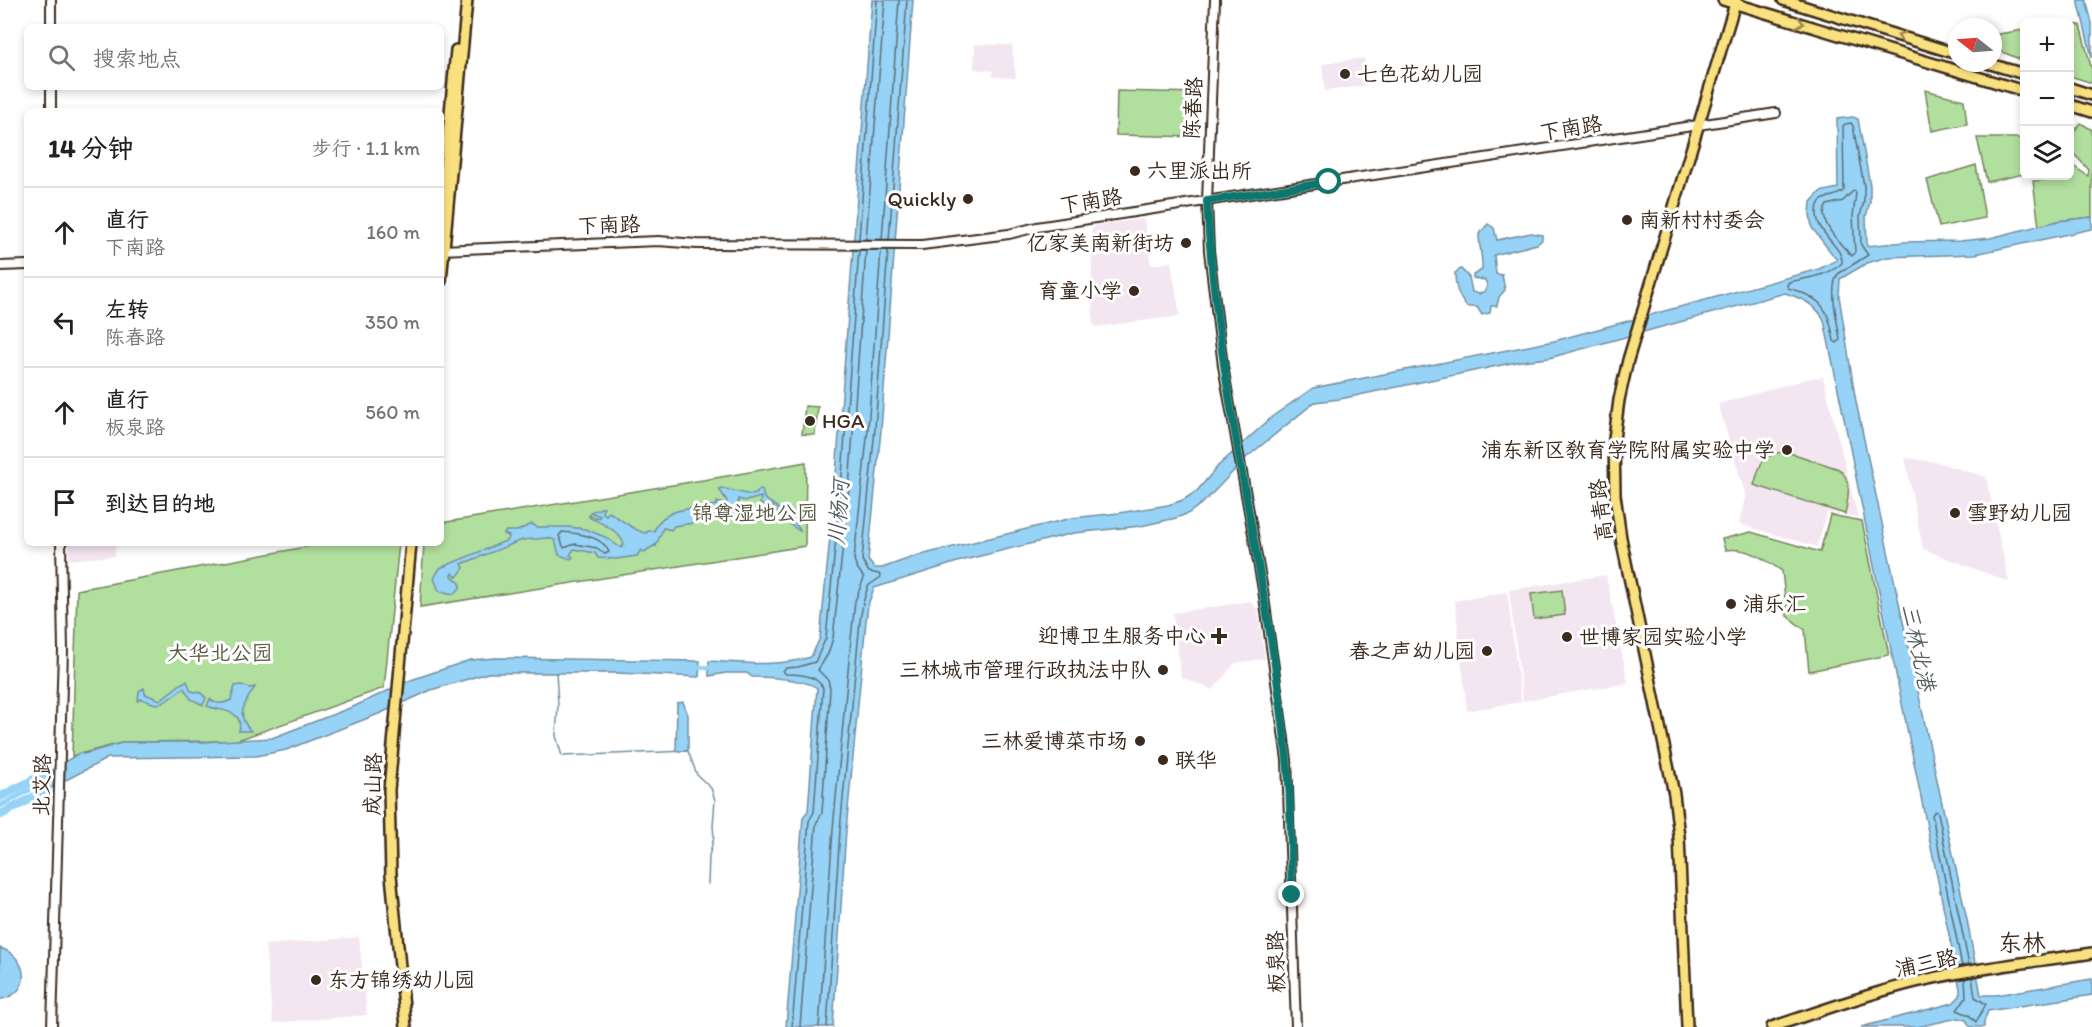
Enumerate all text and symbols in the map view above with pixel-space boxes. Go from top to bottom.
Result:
one-way arrow [1794,16,1805,28]
north arrow [1948,18,2002,72]
map controls [2020,18,2074,180]
button: + [2020,18,2074,72]
search box [24,24,444,90]
one-way arrow [1896,31,1907,44]
icon: search [45,41,78,74]
text: 搜索地点 [93,45,181,72]
place label: 七色花幼儿园 [1357,61,1483,86]
marker: 七色花幼儿园 [1338,67,1352,81]
button: − [2020,72,2074,126]
street label: 陈春路 [1178,76,1207,140]
street label: 下南路 [1538,110,1604,145]
button: layers [2020,126,2074,180]
text: 14 分钟 [48,132,134,164]
text: 步行 · 1.1 km [312,136,420,160]
place label: 六里派出所 [1147,158,1252,183]
marker: 六里派出所 [1128,164,1142,178]
route start [1315,168,1341,194]
street label: 下南路 [1058,183,1124,218]
place label: Quickly [887,186,956,211]
marker: Quickly [961,192,975,206]
text: 直行 [105,206,149,233]
place label: 南新村村委会 [1639,207,1765,232]
street label: 下南路 [577,211,641,238]
marker: 南新村村委会 [1620,213,1634,227]
icon: ahead [48,216,81,249]
text: 160 m [367,220,420,244]
place label: 亿家美南新街坊 [1027,230,1174,255]
text: 下南路 [105,235,165,259]
marker: 亿家美南新街坊 [1179,236,1193,250]
place label: 育童小学 [1038,278,1122,303]
marker: 育童小学 [1127,284,1141,298]
text: 左转 [105,296,149,323]
icon: left [48,306,81,339]
text: 350 m [365,310,420,334]
text: 陈春路 [105,325,165,349]
text: 直行 [105,386,149,413]
icon: ahead [48,396,81,429]
text: 560 m [365,400,420,424]
place label: HGA [822,408,865,433]
marker: HGA [803,414,817,428]
text: 板泉路 [105,415,165,439]
place label: 浦东新区教育学院附属实验中学 [1481,437,1775,462]
marker: 浦东新区教育学院附属实验中学 [1780,443,1794,457]
water label: 川杨河 [823,475,854,546]
street label: 高青路 [1584,477,1617,543]
icon: arrive [48,486,81,519]
text: 到达目的地 [105,490,215,517]
park label: 锦尊湿地公园 [692,500,818,525]
place label: 雪野幼儿园 [1967,500,2072,525]
marker: 雪野幼儿园 [1948,506,1962,520]
place label: 浦乐汇 [1743,591,1806,616]
marker: 浦乐汇 [1724,597,1738,611]
water label: 三林北港 [1896,601,1941,695]
place label: 迎博卫生服务中心 [1038,623,1206,648]
place label: 世博家园实验小学 [1579,624,1747,649]
marker: 迎博卫生服务中心 [1210,627,1228,645]
marker: 世博家园实验小学 [1560,630,1574,644]
place label: 春之声幼儿园 [1349,638,1475,663]
park label: 大华北公园 [168,640,273,665]
marker: 春之声幼儿园 [1480,644,1494,658]
place label: 三林城市管理行政执法中队 [899,657,1151,682]
marker: 三林城市管理行政执法中队 [1156,663,1170,677]
place label: 三林爱博菜市场 [981,728,1128,753]
marker: 三林爱博菜市场 [1133,734,1147,748]
place label: 联华 [1175,747,1217,772]
street label: 成山路 [359,752,386,816]
street label: 北艾路 [28,753,55,817]
marker: 联华 [1156,753,1170,767]
route end [1278,881,1304,907]
district label: 东林 [1998,928,2046,957]
street label: 板泉路 [1262,930,1289,994]
street label: 浦三路 [1892,944,1959,981]
place label: 东方锦绣幼儿园 [328,967,475,992]
marker: 东方锦绣幼儿园 [309,973,323,987]

